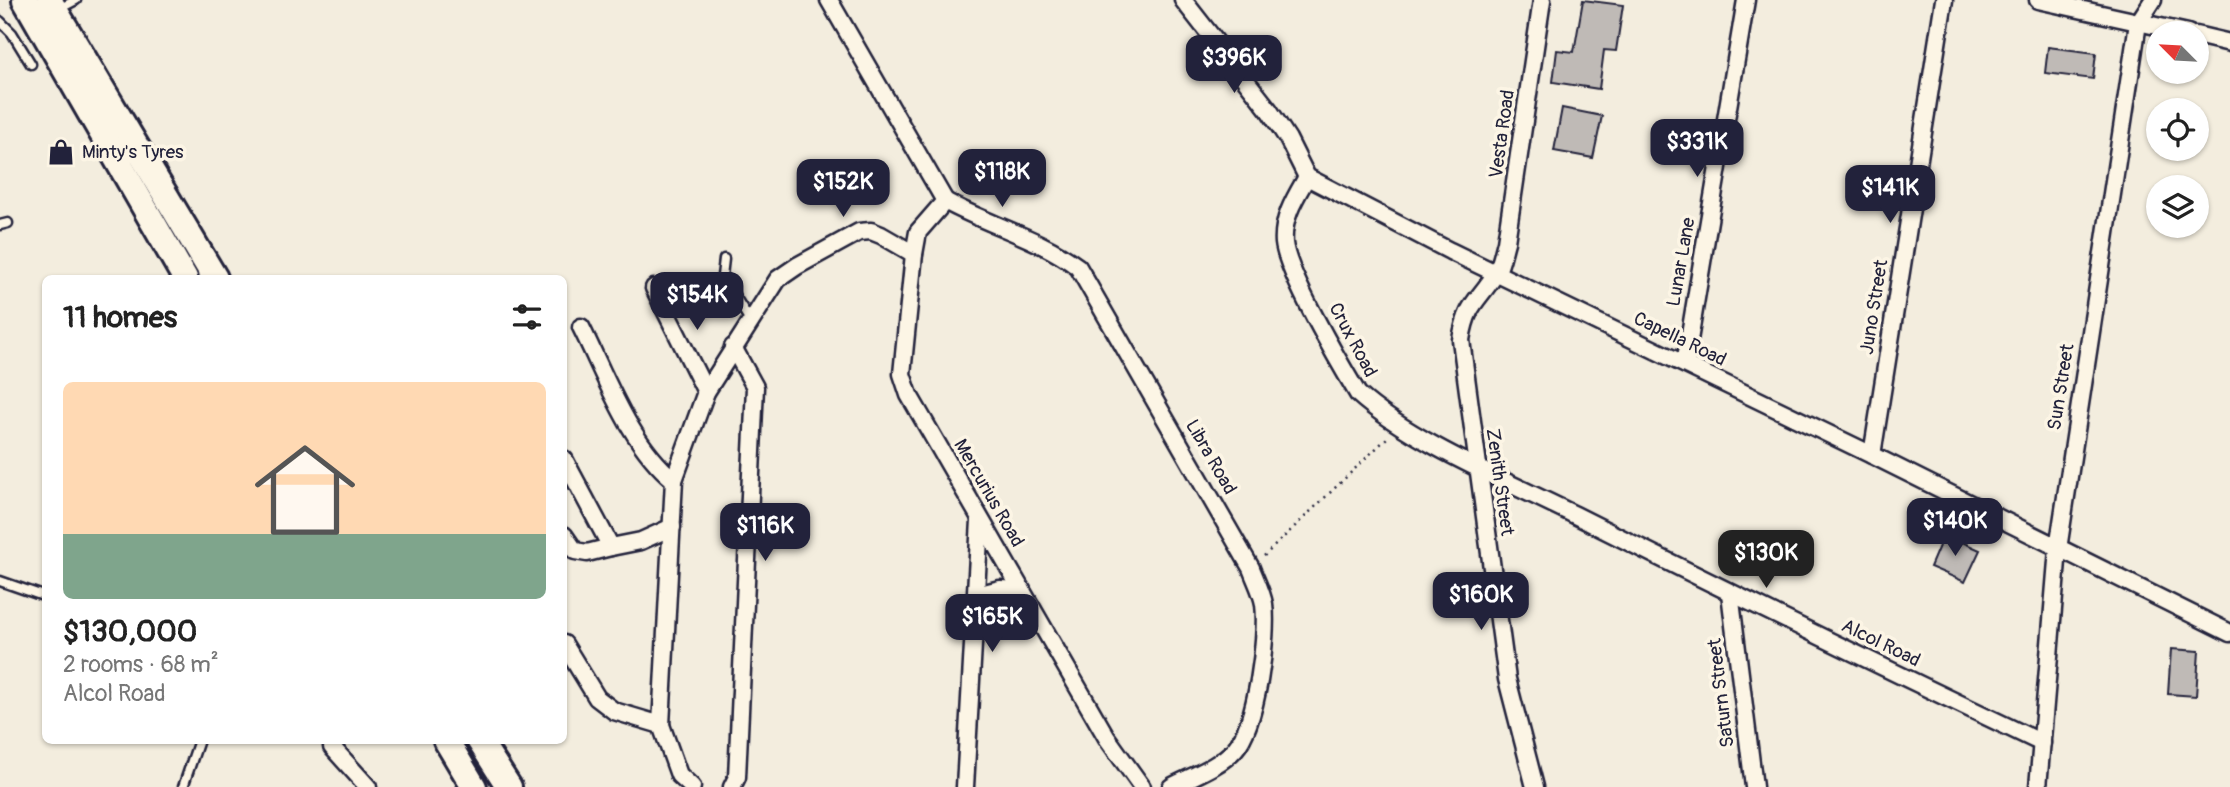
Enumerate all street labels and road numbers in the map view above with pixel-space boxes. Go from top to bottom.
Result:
street label: Vesta Road [1484,88,1520,180]
street label: Lunar Lane [1661,215,1701,308]
street label: Juno Street [1855,258,1893,356]
street label: Crux Road [1323,299,1383,381]
street label: Capella Road [1630,306,1730,372]
street label: Sun Street [2042,342,2080,432]
street label: Libra Road [1180,415,1242,499]
street label: Zenith Street [1481,427,1519,538]
street label: Mercurius Road [948,435,1030,551]
street label: Alcol Road [1838,614,1924,672]
street label: Saturn Street [1702,637,1740,749]

